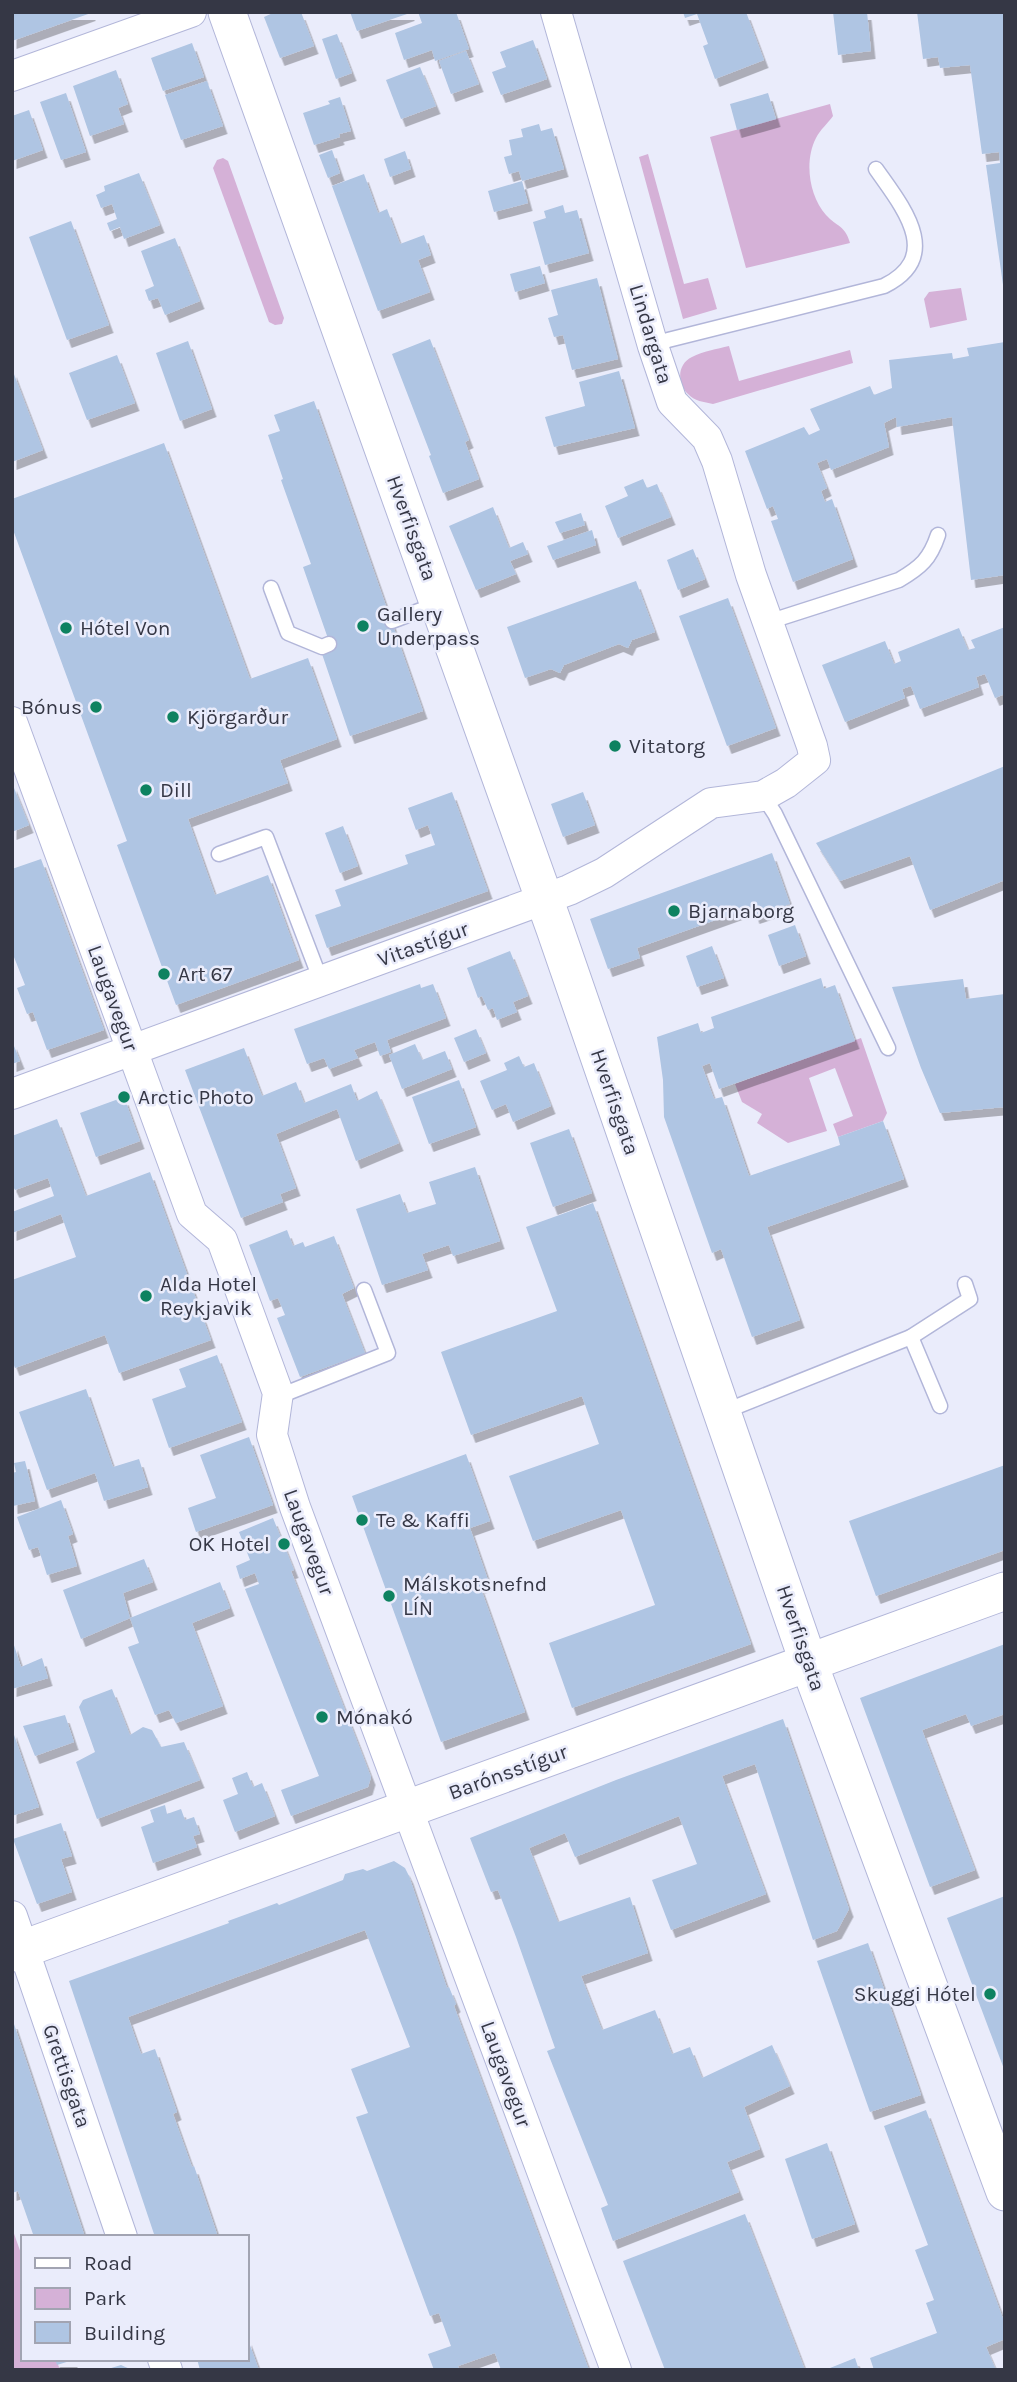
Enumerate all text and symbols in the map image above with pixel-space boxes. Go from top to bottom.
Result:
street label: Lindargata [624,281,678,387]
street label: Hverfisgata [382,472,442,584]
place label: Gallery Underpass [377,602,480,650]
place label: Hótel Von [80,616,170,640]
marker: Gallery Underpass [355,618,371,634]
marker: Hótel Von [58,620,74,636]
place label: Bónus [21,695,82,719]
marker: Bónus [88,699,104,715]
place label: Kjörgarður [187,705,289,729]
marker: Kjörgarður [165,709,181,725]
place label: Vitatorg [629,734,705,758]
marker: Vitatorg [607,738,623,754]
place label: Dill [160,778,192,802]
marker: Dill [138,782,154,798]
place label: Bjarnaborg [688,899,794,923]
marker: Bjarnaborg [666,903,682,919]
street label: Vitastígur [374,916,472,972]
street label: Laugavegur [83,942,143,1055]
place label: Art 67 [178,962,233,986]
marker: Art 67 [156,966,172,982]
street label: Hverfisgata [586,1046,644,1158]
place label: Arctic Photo [138,1085,254,1109]
marker: Arctic Photo [116,1089,132,1105]
place label: Alda Hotel Reykjavik [160,1272,257,1320]
marker: Alda Hotel Reykjavik [138,1288,154,1304]
street label: Laugavegur [279,1486,339,1599]
place label: Te & Kaffi [376,1508,470,1532]
marker: Te & Kaffi [354,1512,370,1528]
place label: OK Hotel [189,1532,270,1556]
marker: OK Hotel [276,1536,292,1552]
place label: Málskotsnefnd LÍN [403,1572,547,1620]
street label: Hverfisgata [772,1582,830,1694]
marker: Málskotsnefnd LÍN [381,1588,397,1604]
place label: Mónakó [336,1705,413,1729]
marker: Mónakó [314,1709,330,1725]
street label: Barónsstígur [445,1739,571,1805]
place label: Skuggi Hótel [854,1982,976,2006]
marker: Skuggi Hótel [982,1986,998,2002]
street label: Laugavegur [476,2018,536,2131]
street label: Grettisgata [38,2021,96,2131]
legend [21,2235,248,2361]
text: Road [84,2251,132,2275]
text: Park [84,2286,127,2310]
text: Building [84,2321,165,2345]

